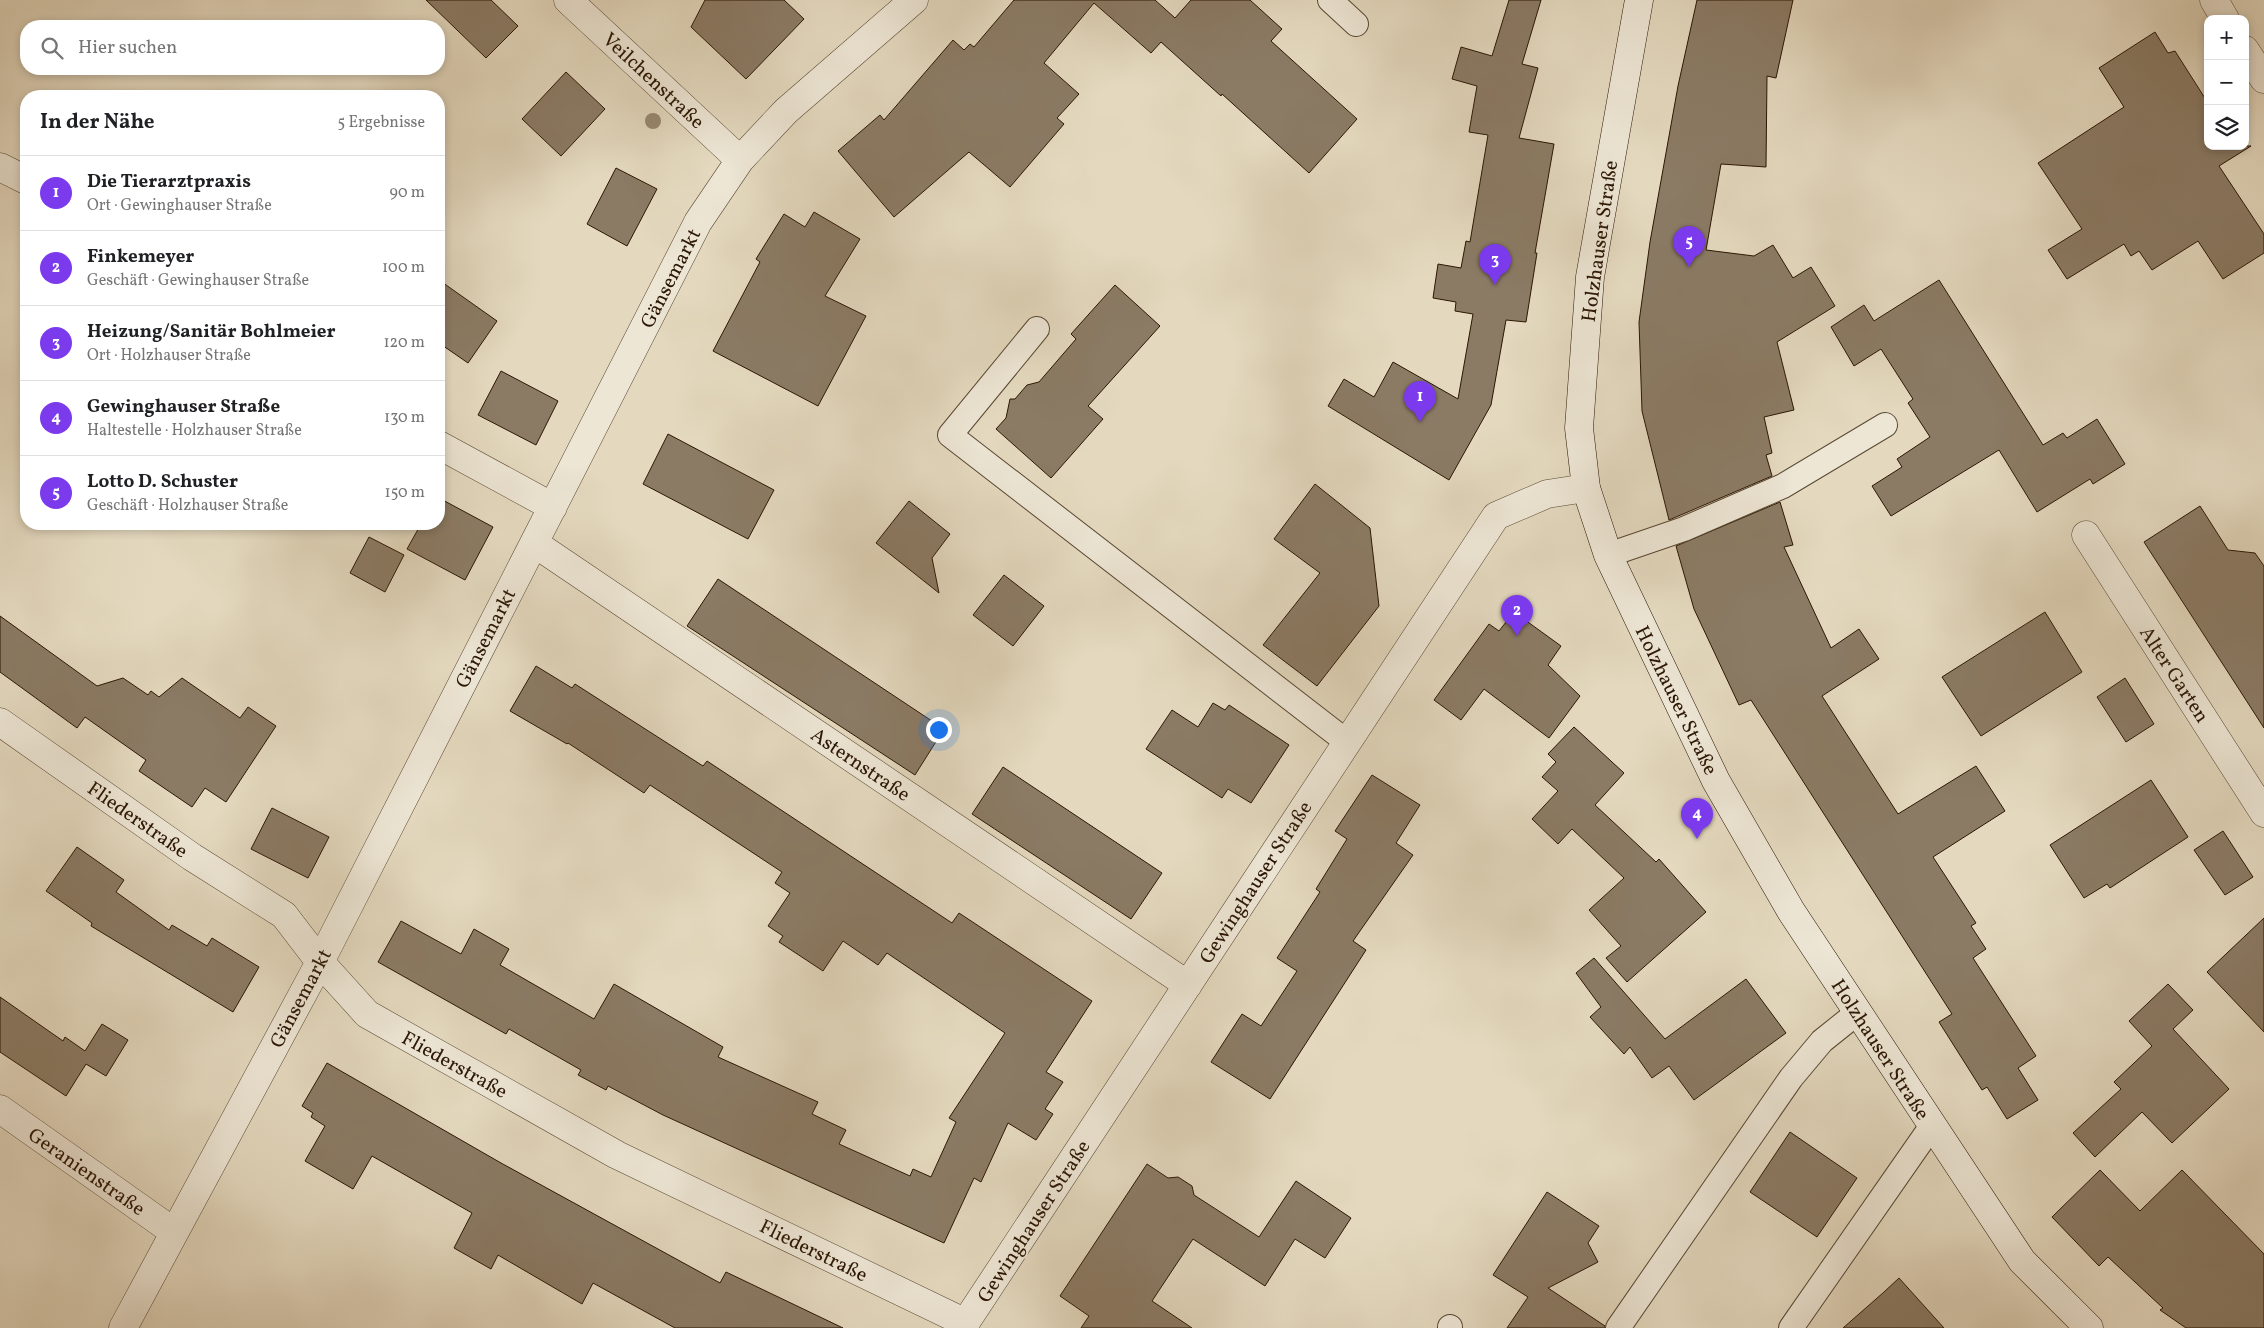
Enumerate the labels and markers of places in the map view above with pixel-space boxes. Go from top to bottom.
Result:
pin: 5 [1673,226,1705,267]
pin: 3 [1479,244,1511,285]
pin: 1 [1404,381,1436,422]
pin: 2 [1501,595,1533,636]
pin: 4 [1681,798,1713,839]

